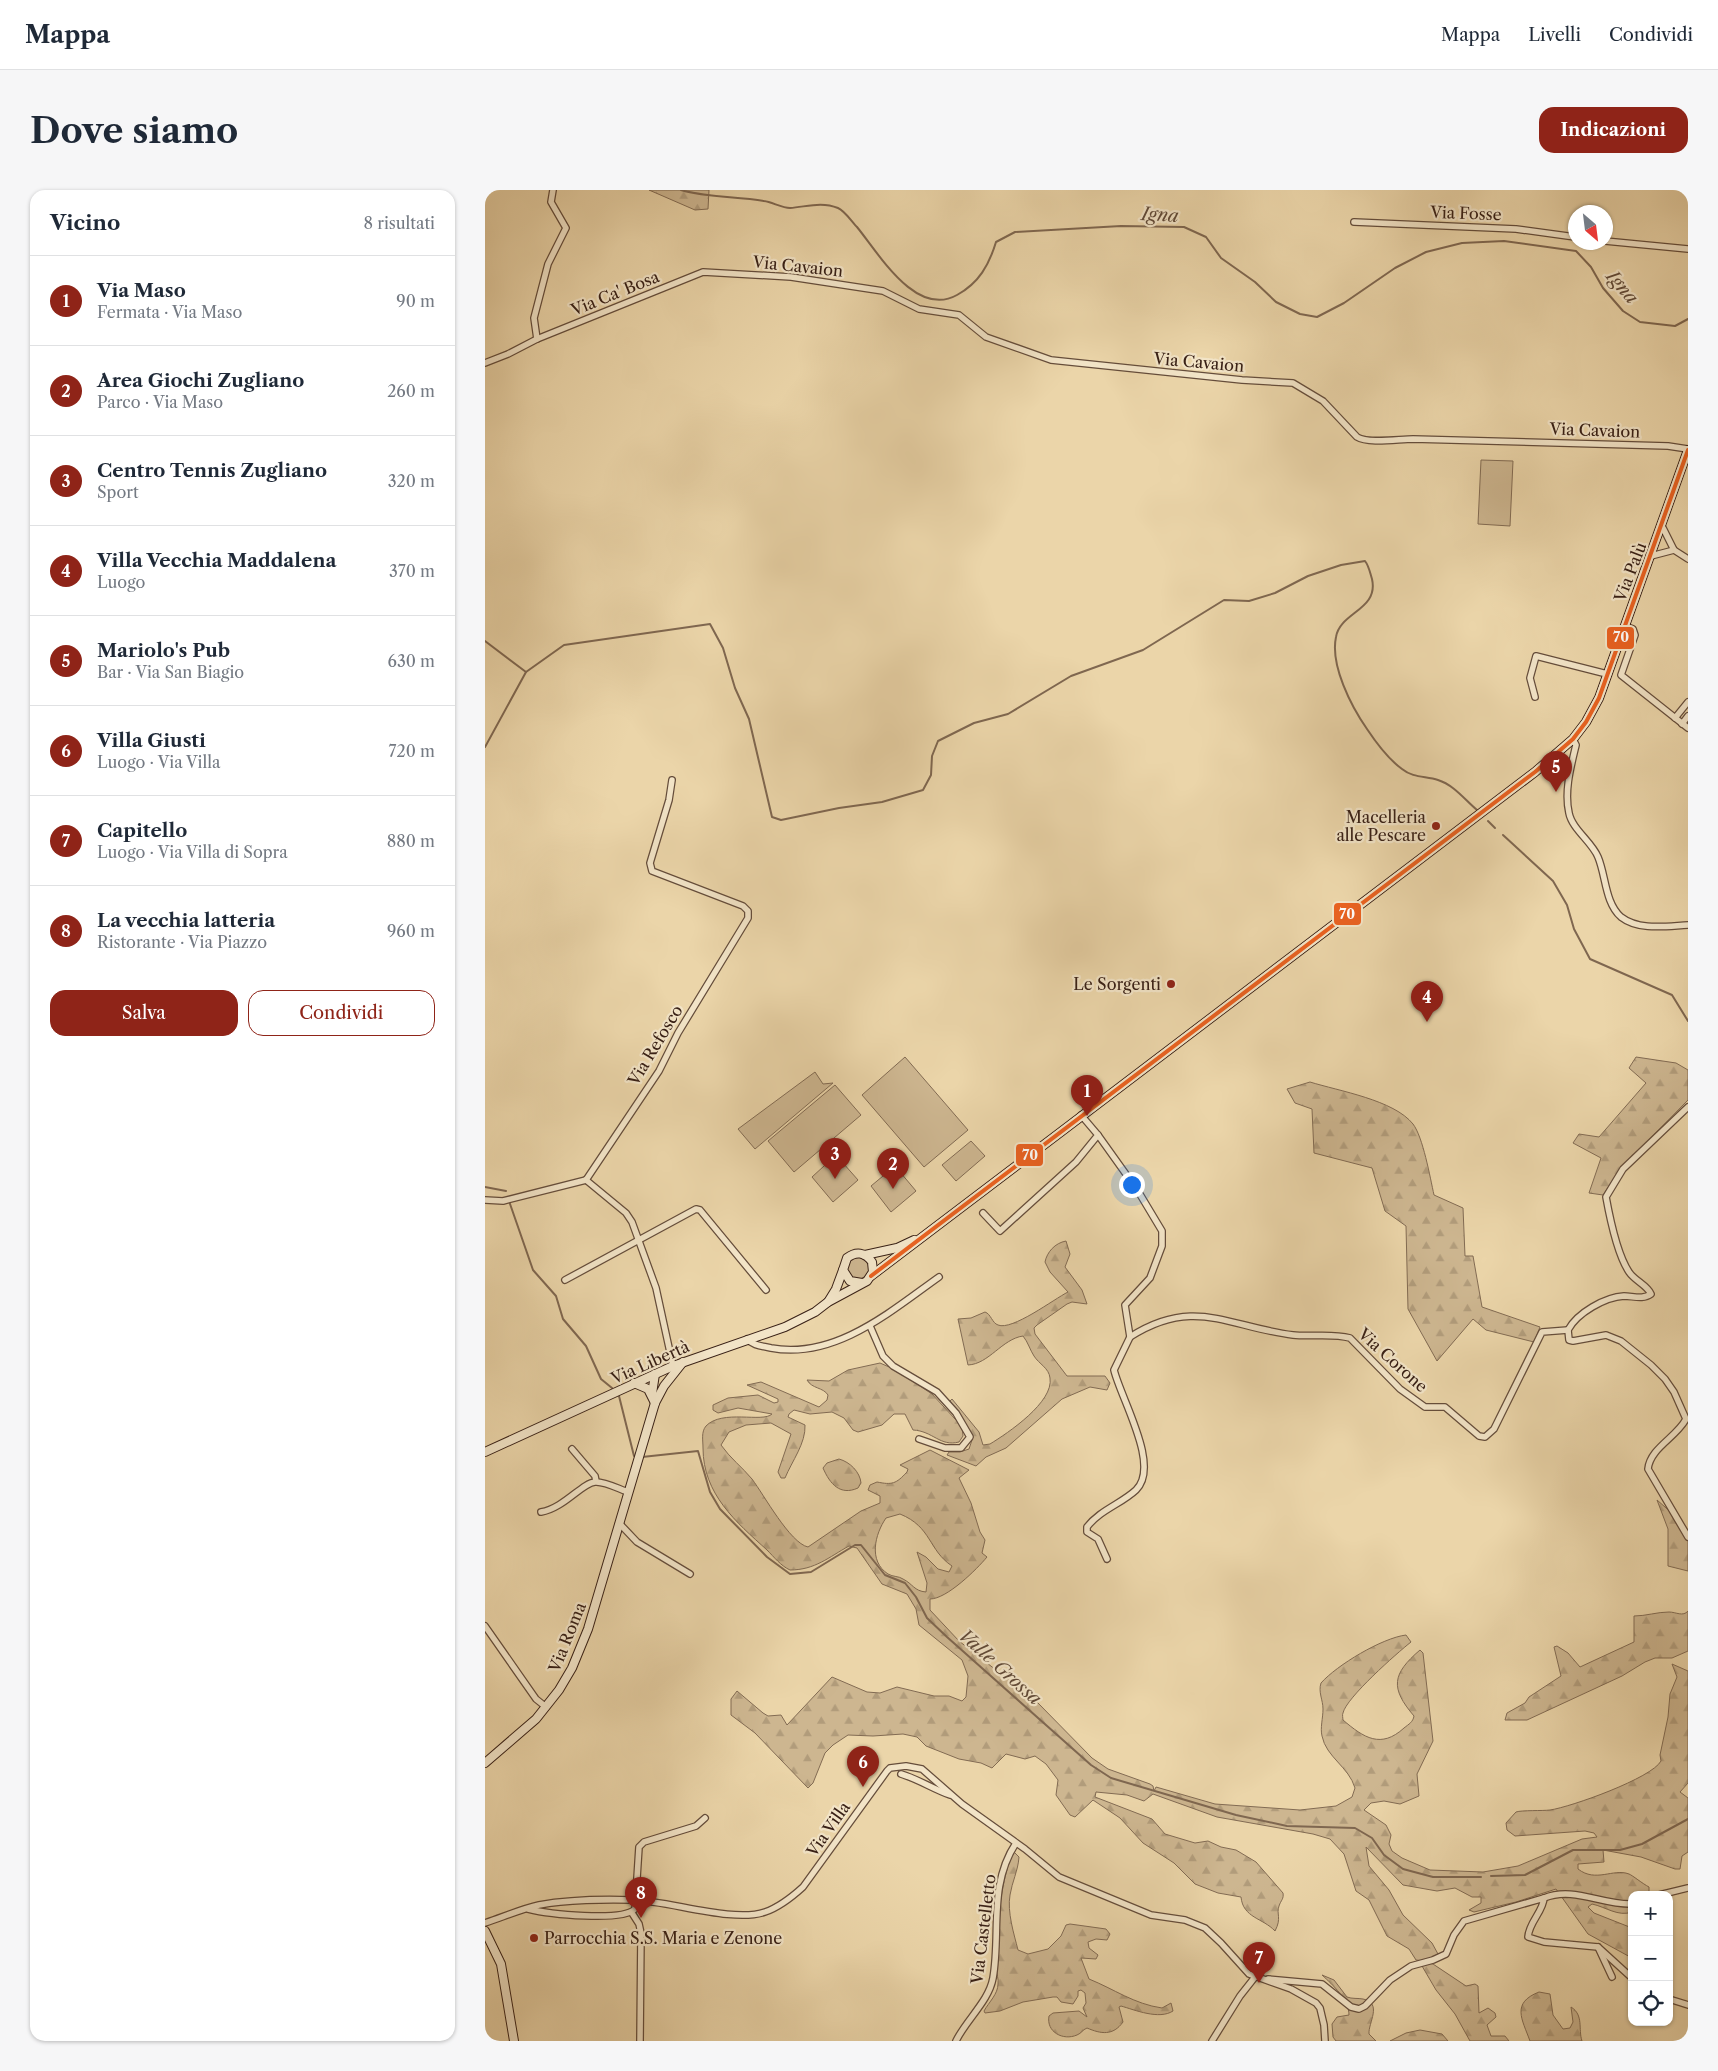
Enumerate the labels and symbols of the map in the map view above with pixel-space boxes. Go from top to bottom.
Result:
street label: Via Fosse [1429,202,1502,224]
water label: Igna [1139,203,1179,227]
north arrow [1568,205,1613,250]
street label: Via Cavaion [751,251,844,281]
water label: Igna [1600,264,1643,308]
street label: Via Ca' Bosa [567,266,663,320]
street label: Via Cavaion [1152,348,1245,376]
street label: Via Cavaion [1548,418,1641,442]
street label: Via Palù [1609,539,1651,605]
line badge: 70 [1606,626,1635,650]
text: 70 [1613,628,1629,646]
pin: 5 [1540,751,1572,792]
place label: Macelleria alle Pescare [1336,807,1427,845]
marker: Macelleria alle Pescare [1430,820,1442,832]
line badge: 70 [1333,902,1362,926]
text: 70 [1339,905,1355,923]
place label: Le Sorgenti [1073,974,1161,994]
marker: Le Sorgenti [1165,978,1177,990]
pin: 4 [1411,981,1443,1022]
street label: Via Refosco [623,1001,687,1090]
pin: 1 [1071,1075,1103,1116]
pin: 3 [819,1138,851,1179]
line badge: 70 [1015,1143,1044,1167]
text: 70 [1022,1146,1038,1164]
pin: 2 [877,1148,909,1189]
your location [1119,1172,1145,1198]
street label: Via Corone [1353,1323,1432,1396]
street label: Via Libertà [607,1336,693,1389]
street label: Via Roma [544,1599,590,1676]
water label: Valle Grossa [954,1624,1046,1710]
pin: 6 [847,1746,879,1787]
street label: Via Villa [801,1797,854,1861]
street label: Via Castelletto [966,1873,1000,1986]
pin: 8 [625,1877,657,1918]
place label: Parrocchia S.S. Maria e Zenone [544,1928,782,1948]
marker: Parrocchia S.S. Maria e Zenone [528,1932,540,1944]
pin: 7 [1243,1942,1275,1983]

